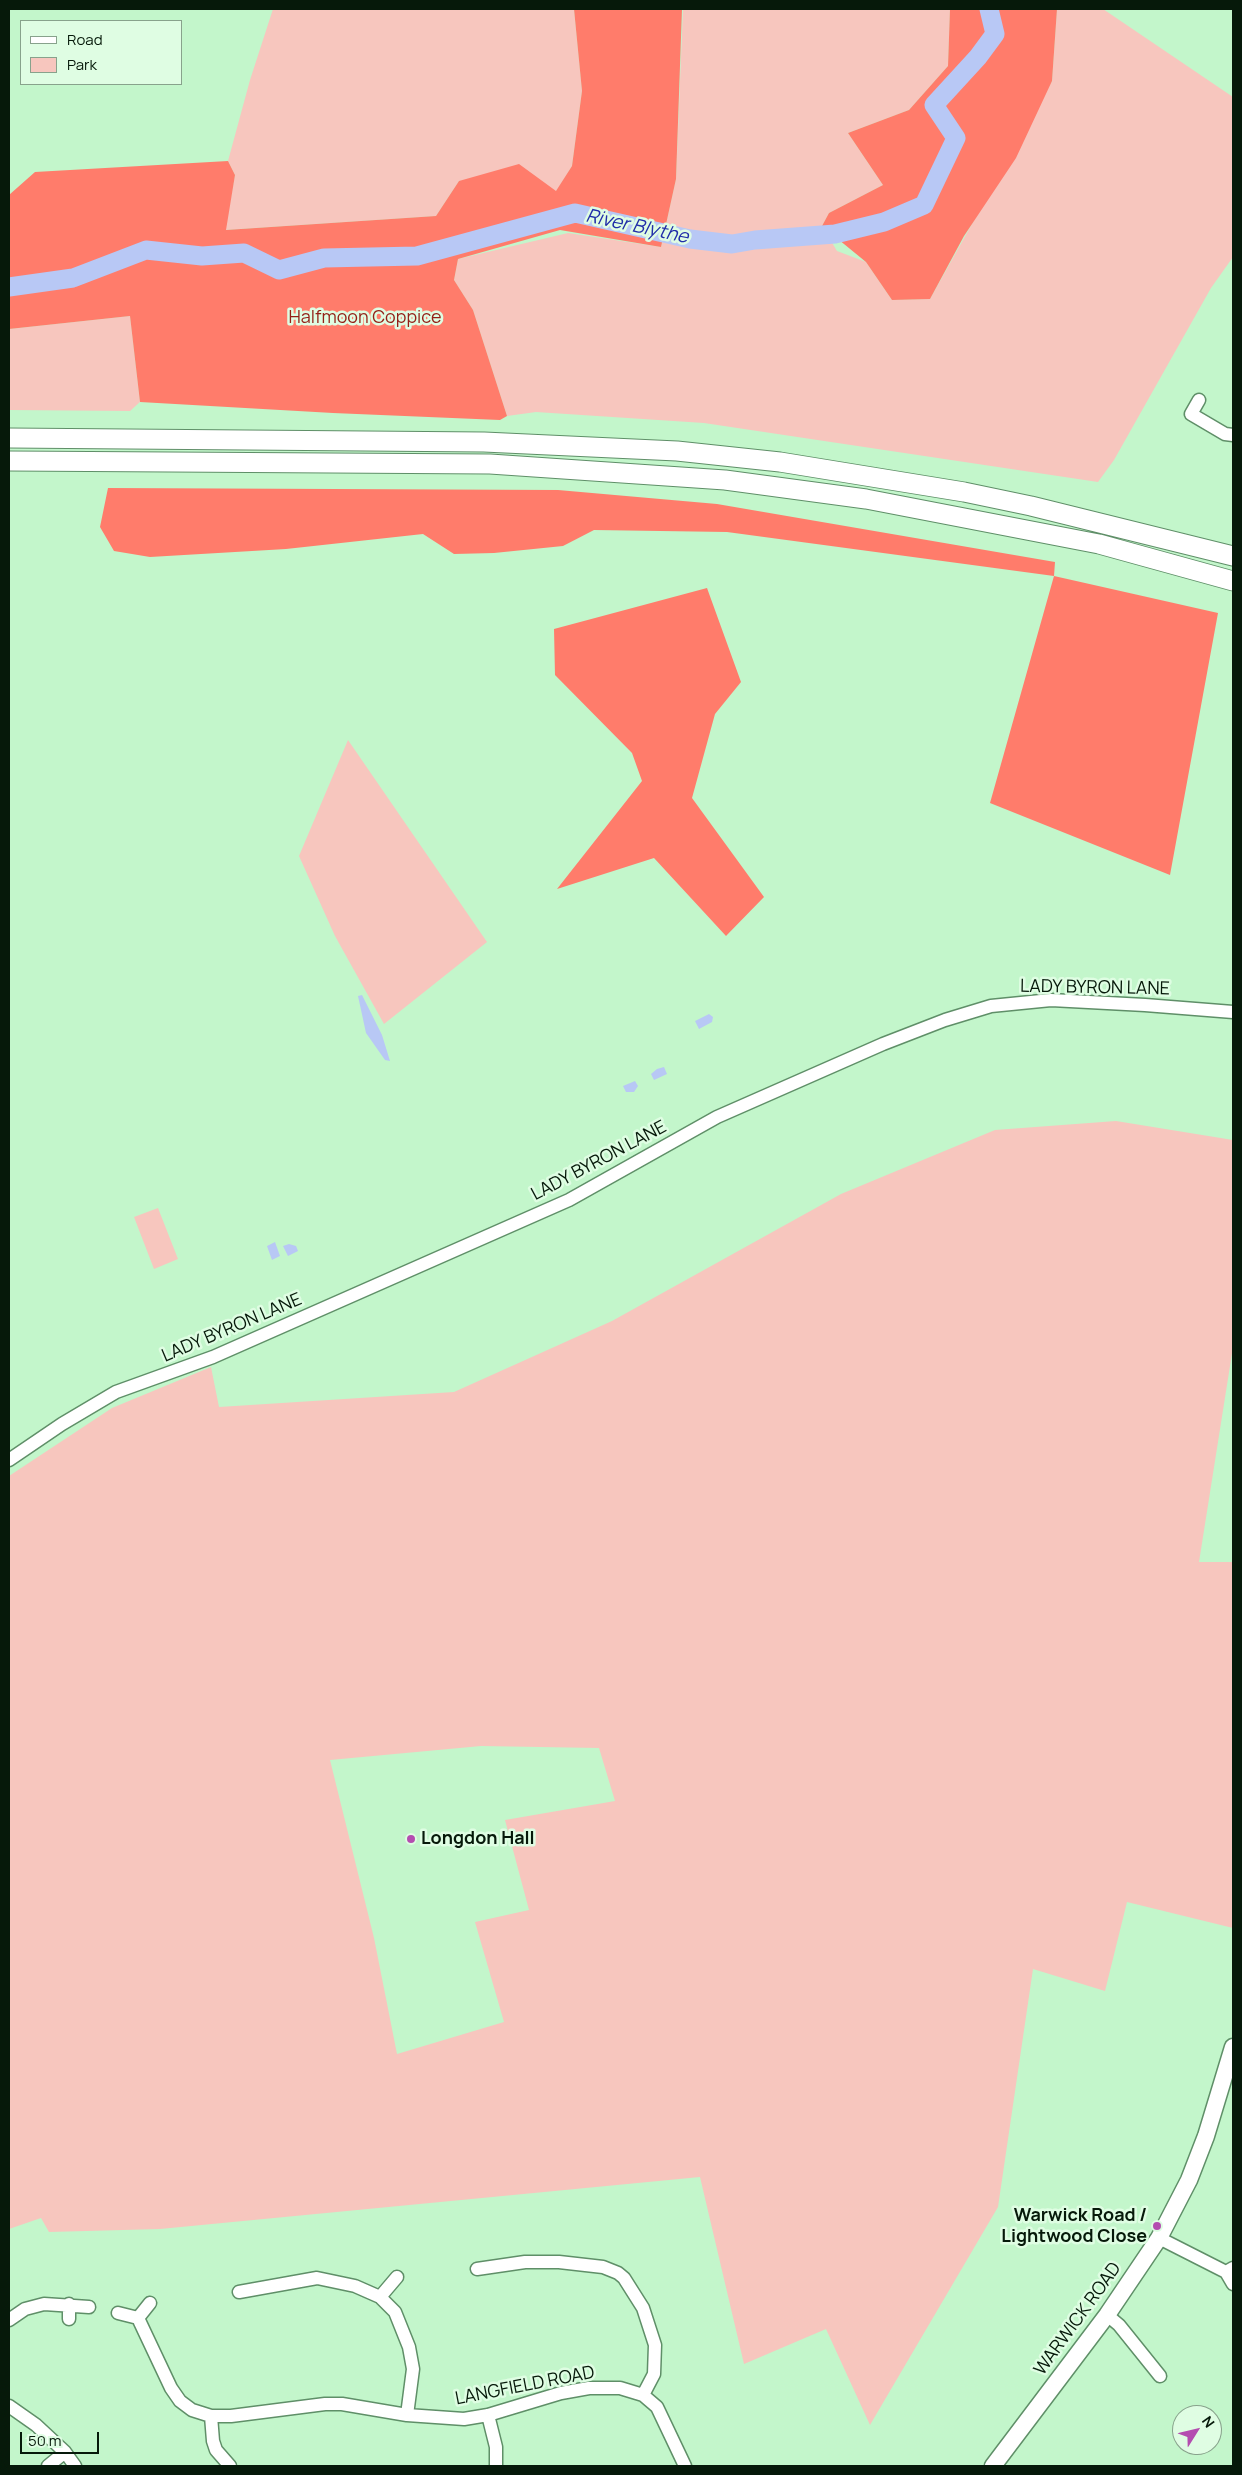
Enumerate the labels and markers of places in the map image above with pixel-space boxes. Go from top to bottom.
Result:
place label: Longdon Hall [421,1828,535,1850]
marker: Longdon Hall [405,1833,417,1845]
place label: Warwick Road / Lightwood Close [1001,2205,1147,2248]
marker: Warwick Road / Lightwood Close [1151,2220,1163,2232]

